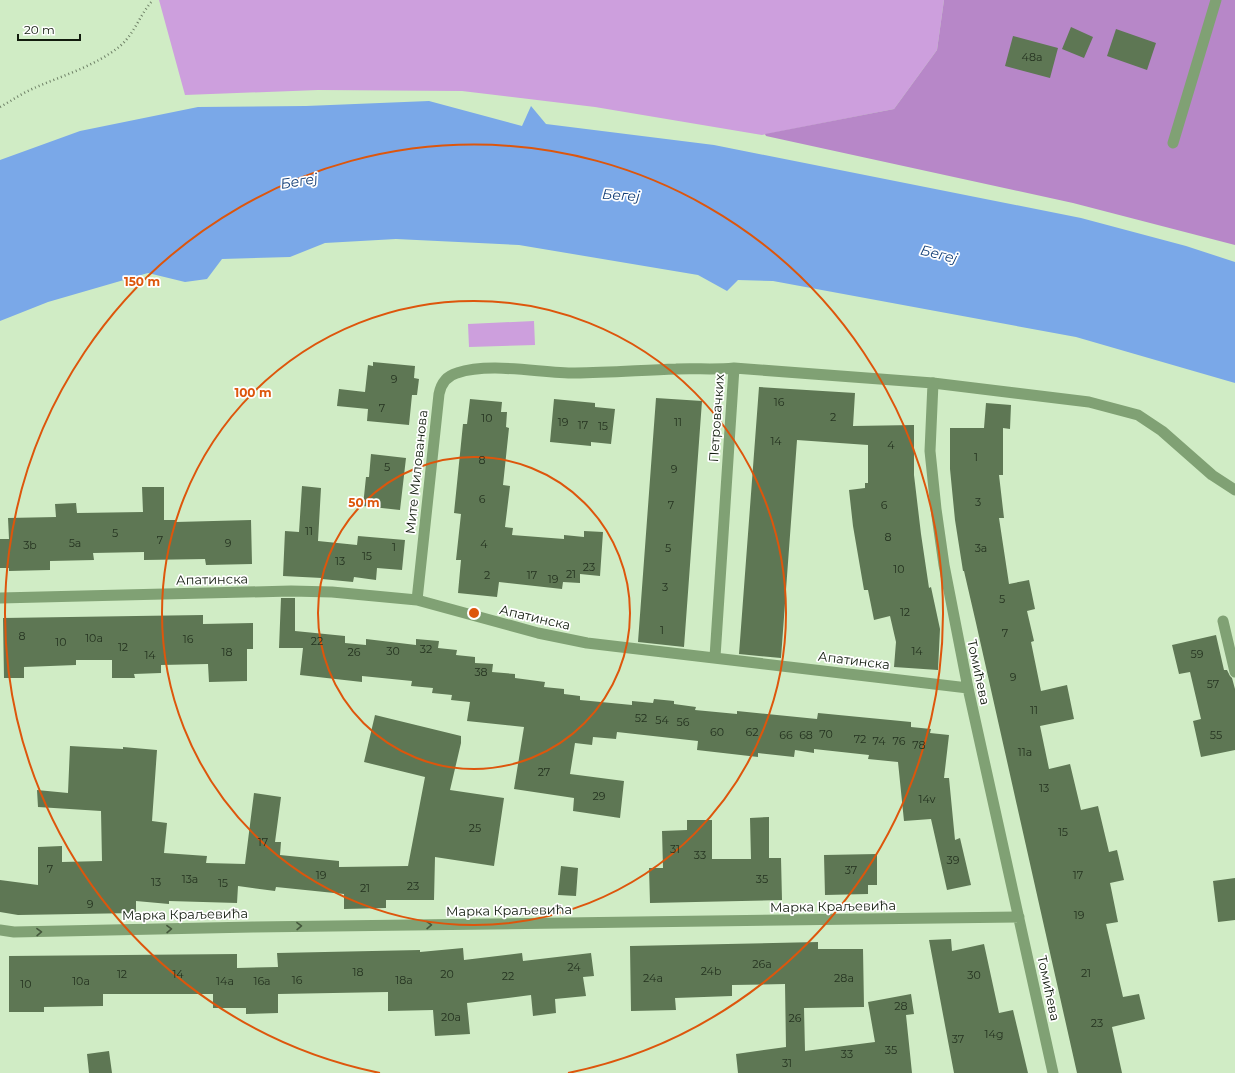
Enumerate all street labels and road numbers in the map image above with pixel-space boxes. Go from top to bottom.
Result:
street label: Петровачких [705,373,727,463]
street label: Мите Милованова [402,409,430,535]
street label: Апатинска [176,570,248,588]
street label: Апатинска [498,601,572,633]
street label: Томићева [964,638,994,706]
street label: Апатинска [817,648,891,672]
street label: Марка Краљевића [770,897,896,915]
street label: Марка Краљевића [446,901,572,919]
street label: Марка Краљевића [122,905,248,923]
street label: Томићева [1034,954,1064,1022]

